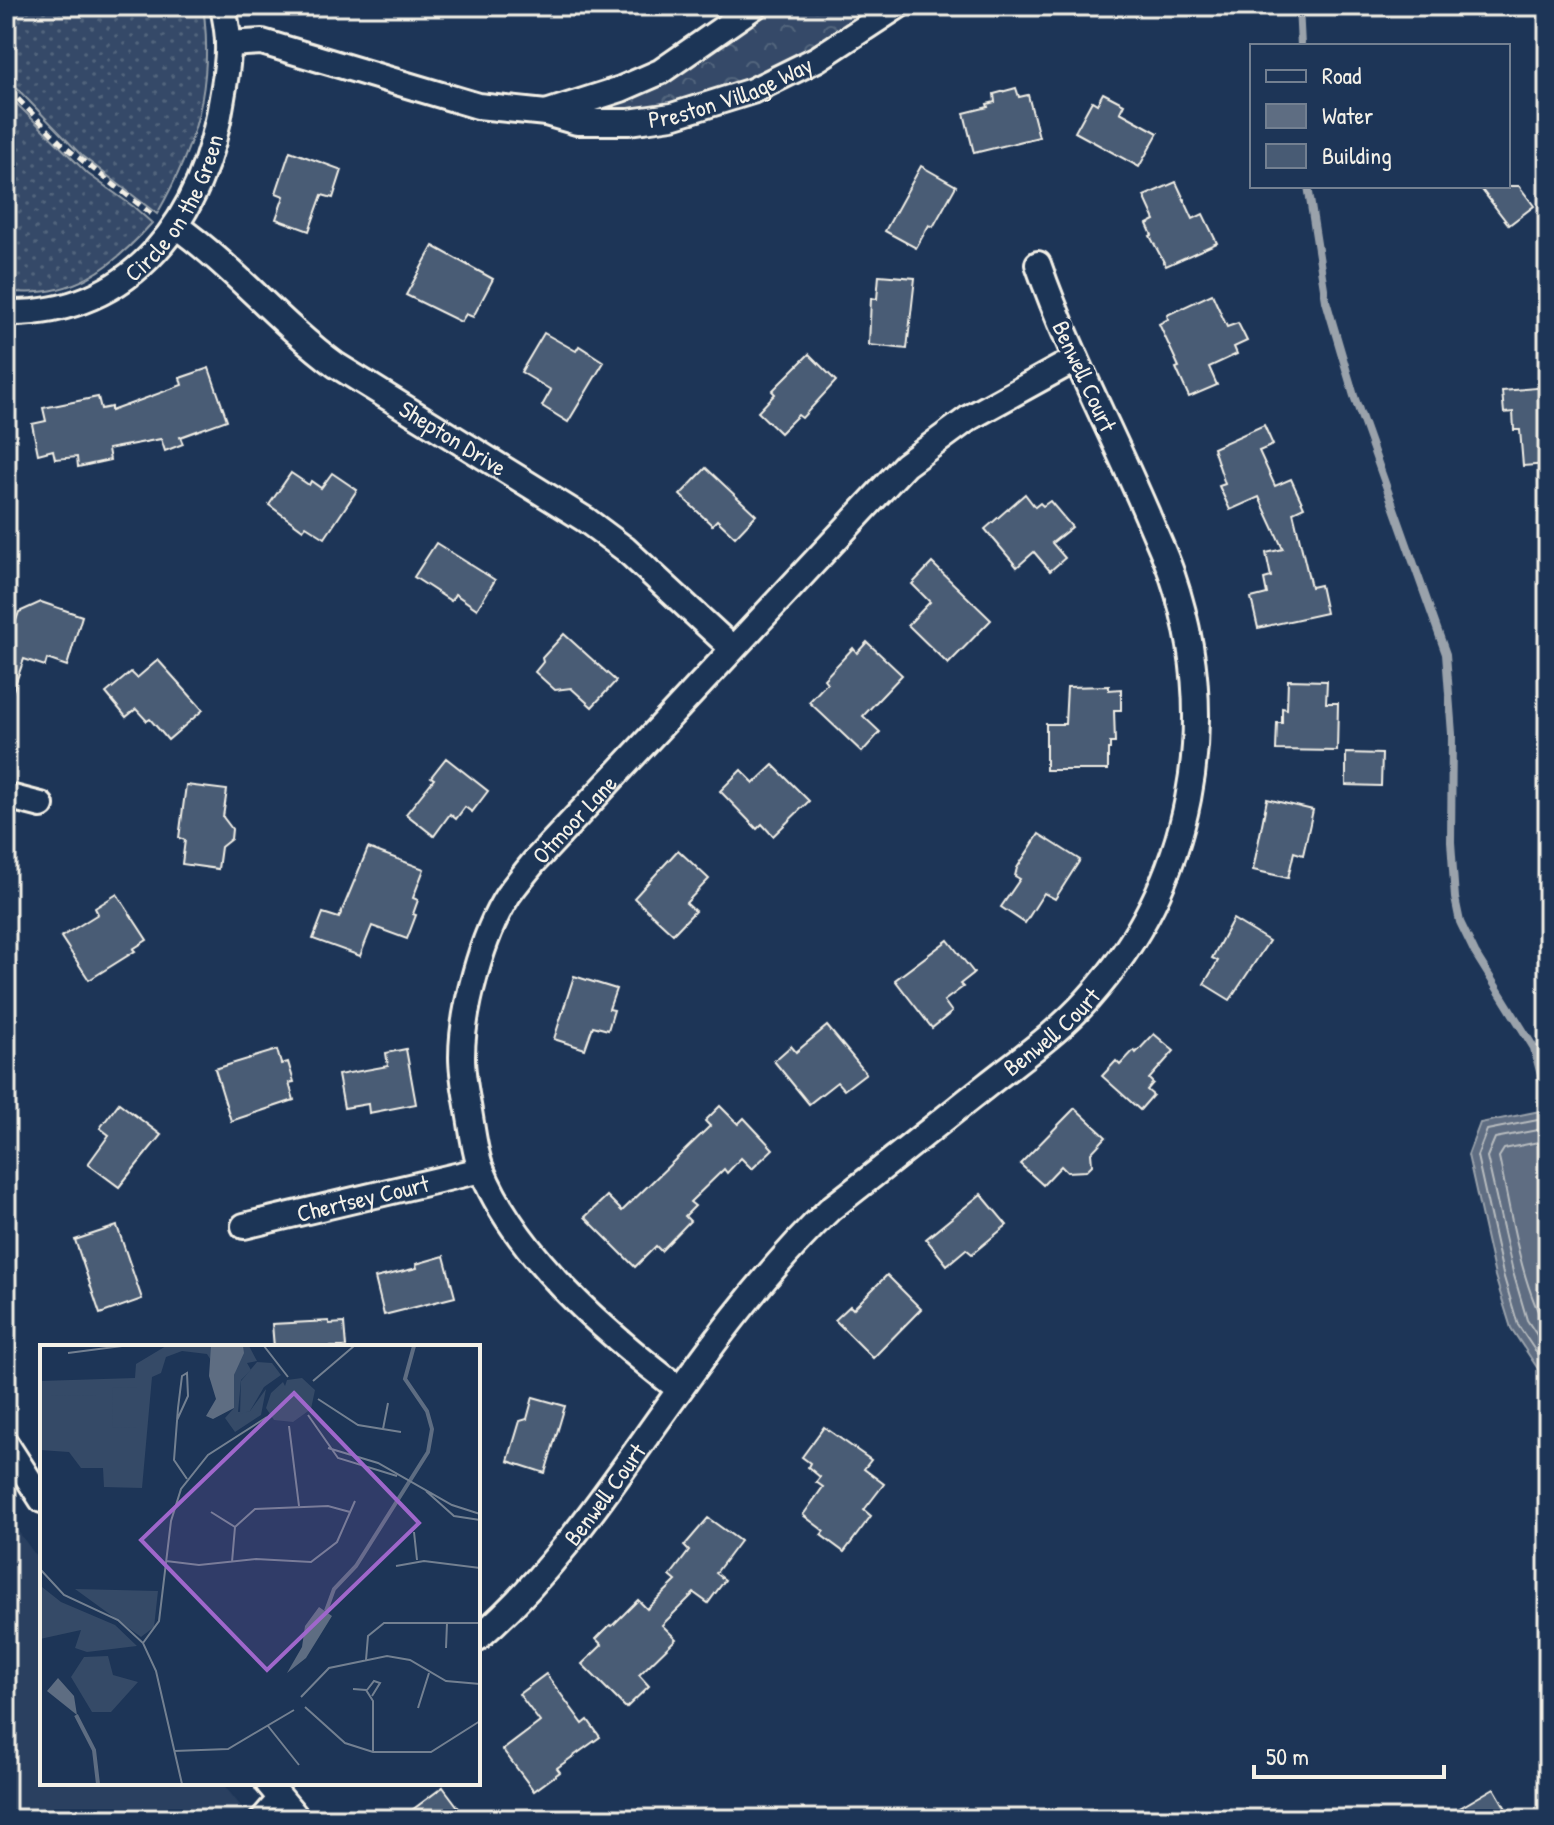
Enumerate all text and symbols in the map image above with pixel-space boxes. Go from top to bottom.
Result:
legend [1250,44,1510,188]
street label: Preston Village Way [646,48,818,135]
text: Road [1322,59,1361,91]
text: Water [1322,99,1373,131]
street label: Circle on the Green [118,131,230,289]
text: Building [1322,139,1392,171]
street label: Benwell Court [1045,315,1125,437]
street label: Shepton Drive [394,392,513,483]
street label: Otmoor Lane [525,767,624,870]
street label: Benwell Court [996,980,1108,1083]
street label: Chertsey Court [293,1167,433,1229]
inset map [40,1345,480,1785]
street label: Benwell Court [556,1436,653,1552]
scale bar [1254,1729,1444,1779]
text: 50 m [1266,1740,1309,1772]

